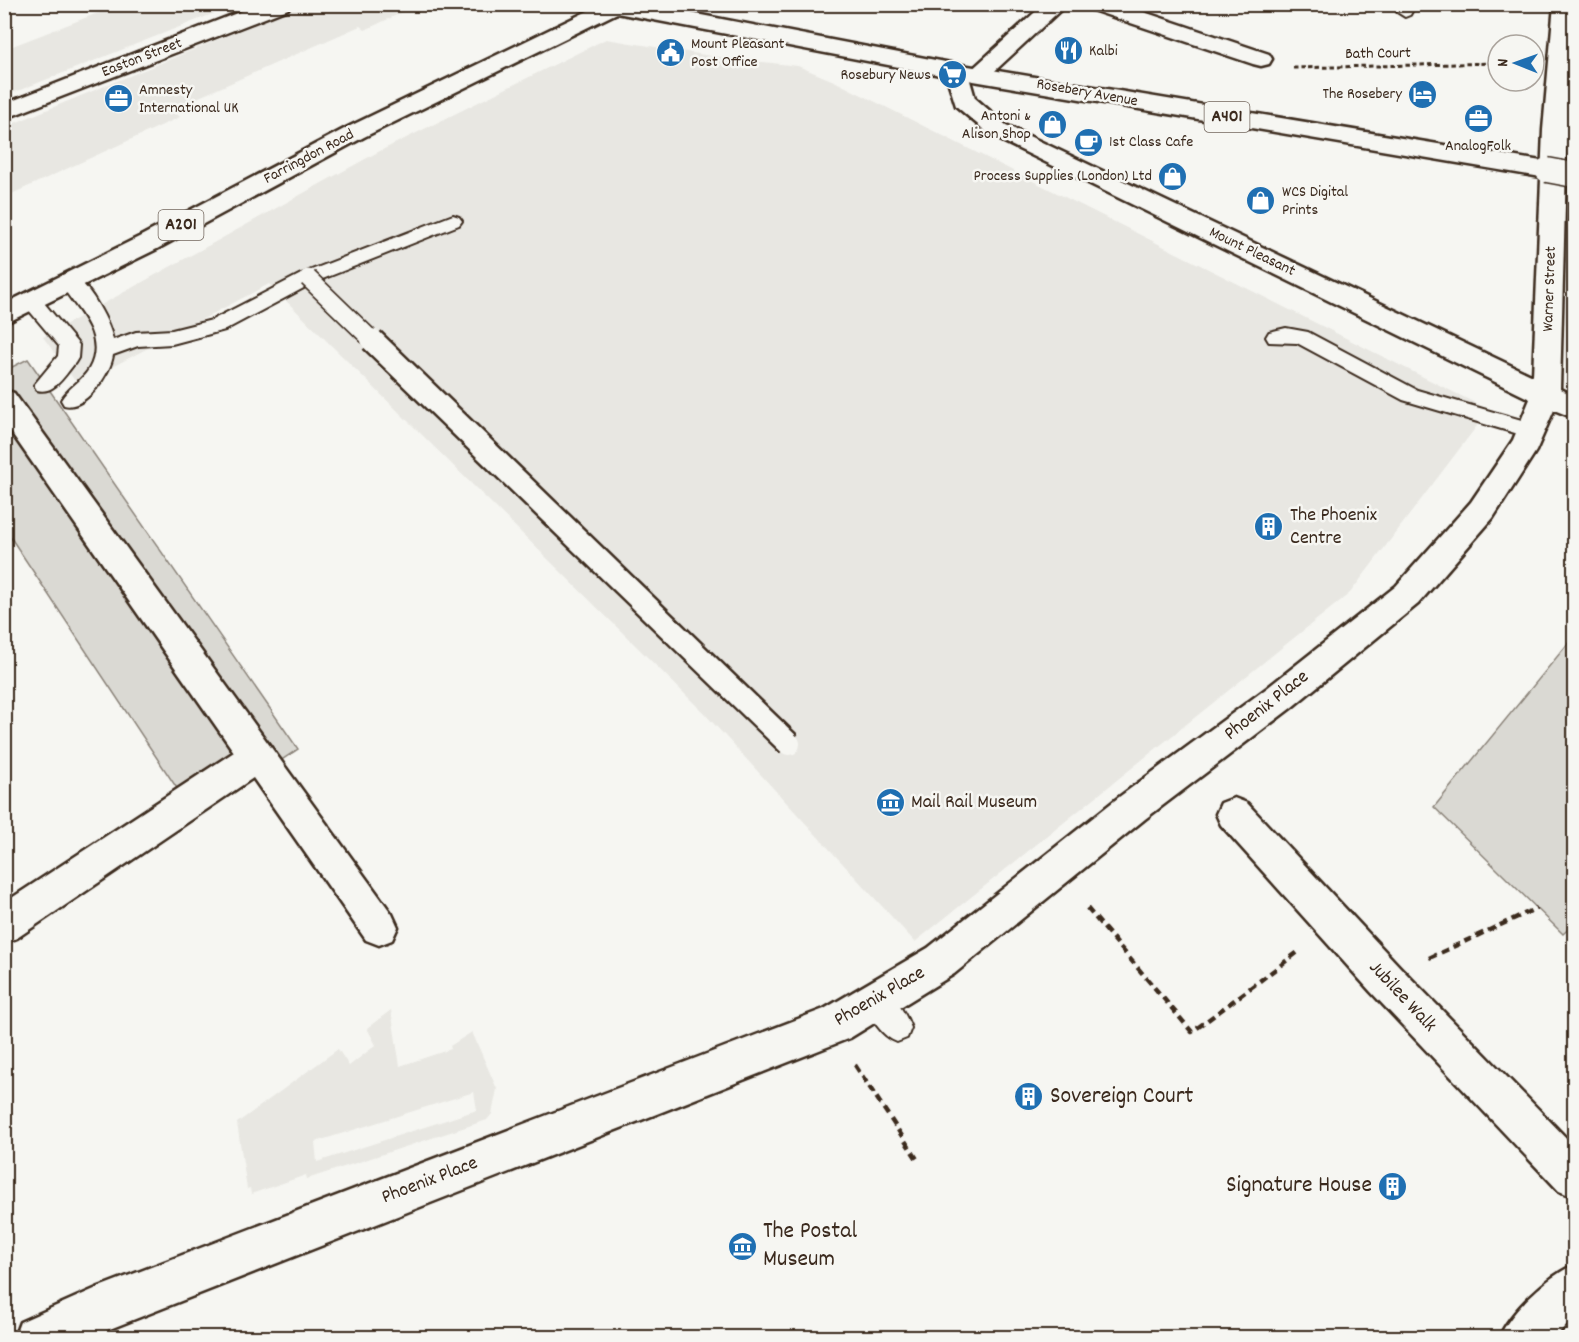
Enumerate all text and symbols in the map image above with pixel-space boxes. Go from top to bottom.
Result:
street label: Easton Street [98,32,186,84]
place label: Mount Pleasant Post Office [691,33,785,74]
north arrow [1486,33,1546,93]
restaurant icon: Kalbi [1052,35,1084,67]
public building icon: Mount Pleasant Post Office [654,37,686,69]
place label: Kalbi [1089,40,1118,63]
street label: Bath Court [1345,42,1411,66]
supermarket icon: Rosebury News [936,59,968,91]
text: N [1492,59,1515,67]
place label: Rosebury News [840,64,931,87]
street label: Rosebery Avenue [1035,73,1139,113]
hotel icon: The Rosebery [1407,78,1439,110]
place label: Amnesty International UK [139,79,239,120]
office icon: Amnesty International UK [102,83,134,115]
place label: The Rosebery [1322,83,1403,106]
road number: A401 [1204,102,1250,132]
office icon: AnalogFolk [1462,102,1494,134]
place label: Antoni & Alison Shop [962,105,1031,146]
shop icon: Antoni & Alison Shop [1036,109,1068,141]
street label: Farringdon Road [260,124,358,190]
cafe icon: 1st Class Cafe [1072,126,1104,158]
place label: 1st Class Cafe [1109,131,1193,154]
place label: AnalogFolk [1445,135,1511,158]
shop icon: Process Supplies (London) Ltd [1157,160,1189,192]
place label: Process Supplies (London) Ltd [974,165,1152,188]
place label: WCS Digital Prints [1282,181,1348,222]
shop icon: WCS Digital Prints [1245,185,1277,217]
road number: A201 [158,210,204,240]
street label: Mount Pleasant [1205,221,1299,283]
street label: Warner Street [1537,246,1563,332]
place label: The Phoenix Centre [1290,502,1377,553]
building icon: The Phoenix Centre [1253,511,1285,543]
street label: Phoenix Place [1219,664,1316,748]
museum icon: Mail Rail Museum [874,787,906,819]
place label: Mail Rail Museum [911,789,1037,817]
street label: Jubilee Walk [1361,955,1443,1039]
street label: Phoenix Place [829,960,931,1034]
place label: Sovereign Court [1050,1080,1194,1114]
building icon: Sovereign Court [1013,1081,1045,1113]
street label: Phoenix Place [378,1150,482,1212]
place label: Signature House [1226,1169,1372,1203]
building icon: Signature House [1377,1170,1409,1202]
place label: The Postal Museum [763,1215,857,1277]
museum icon: The Postal Museum [726,1230,758,1262]

